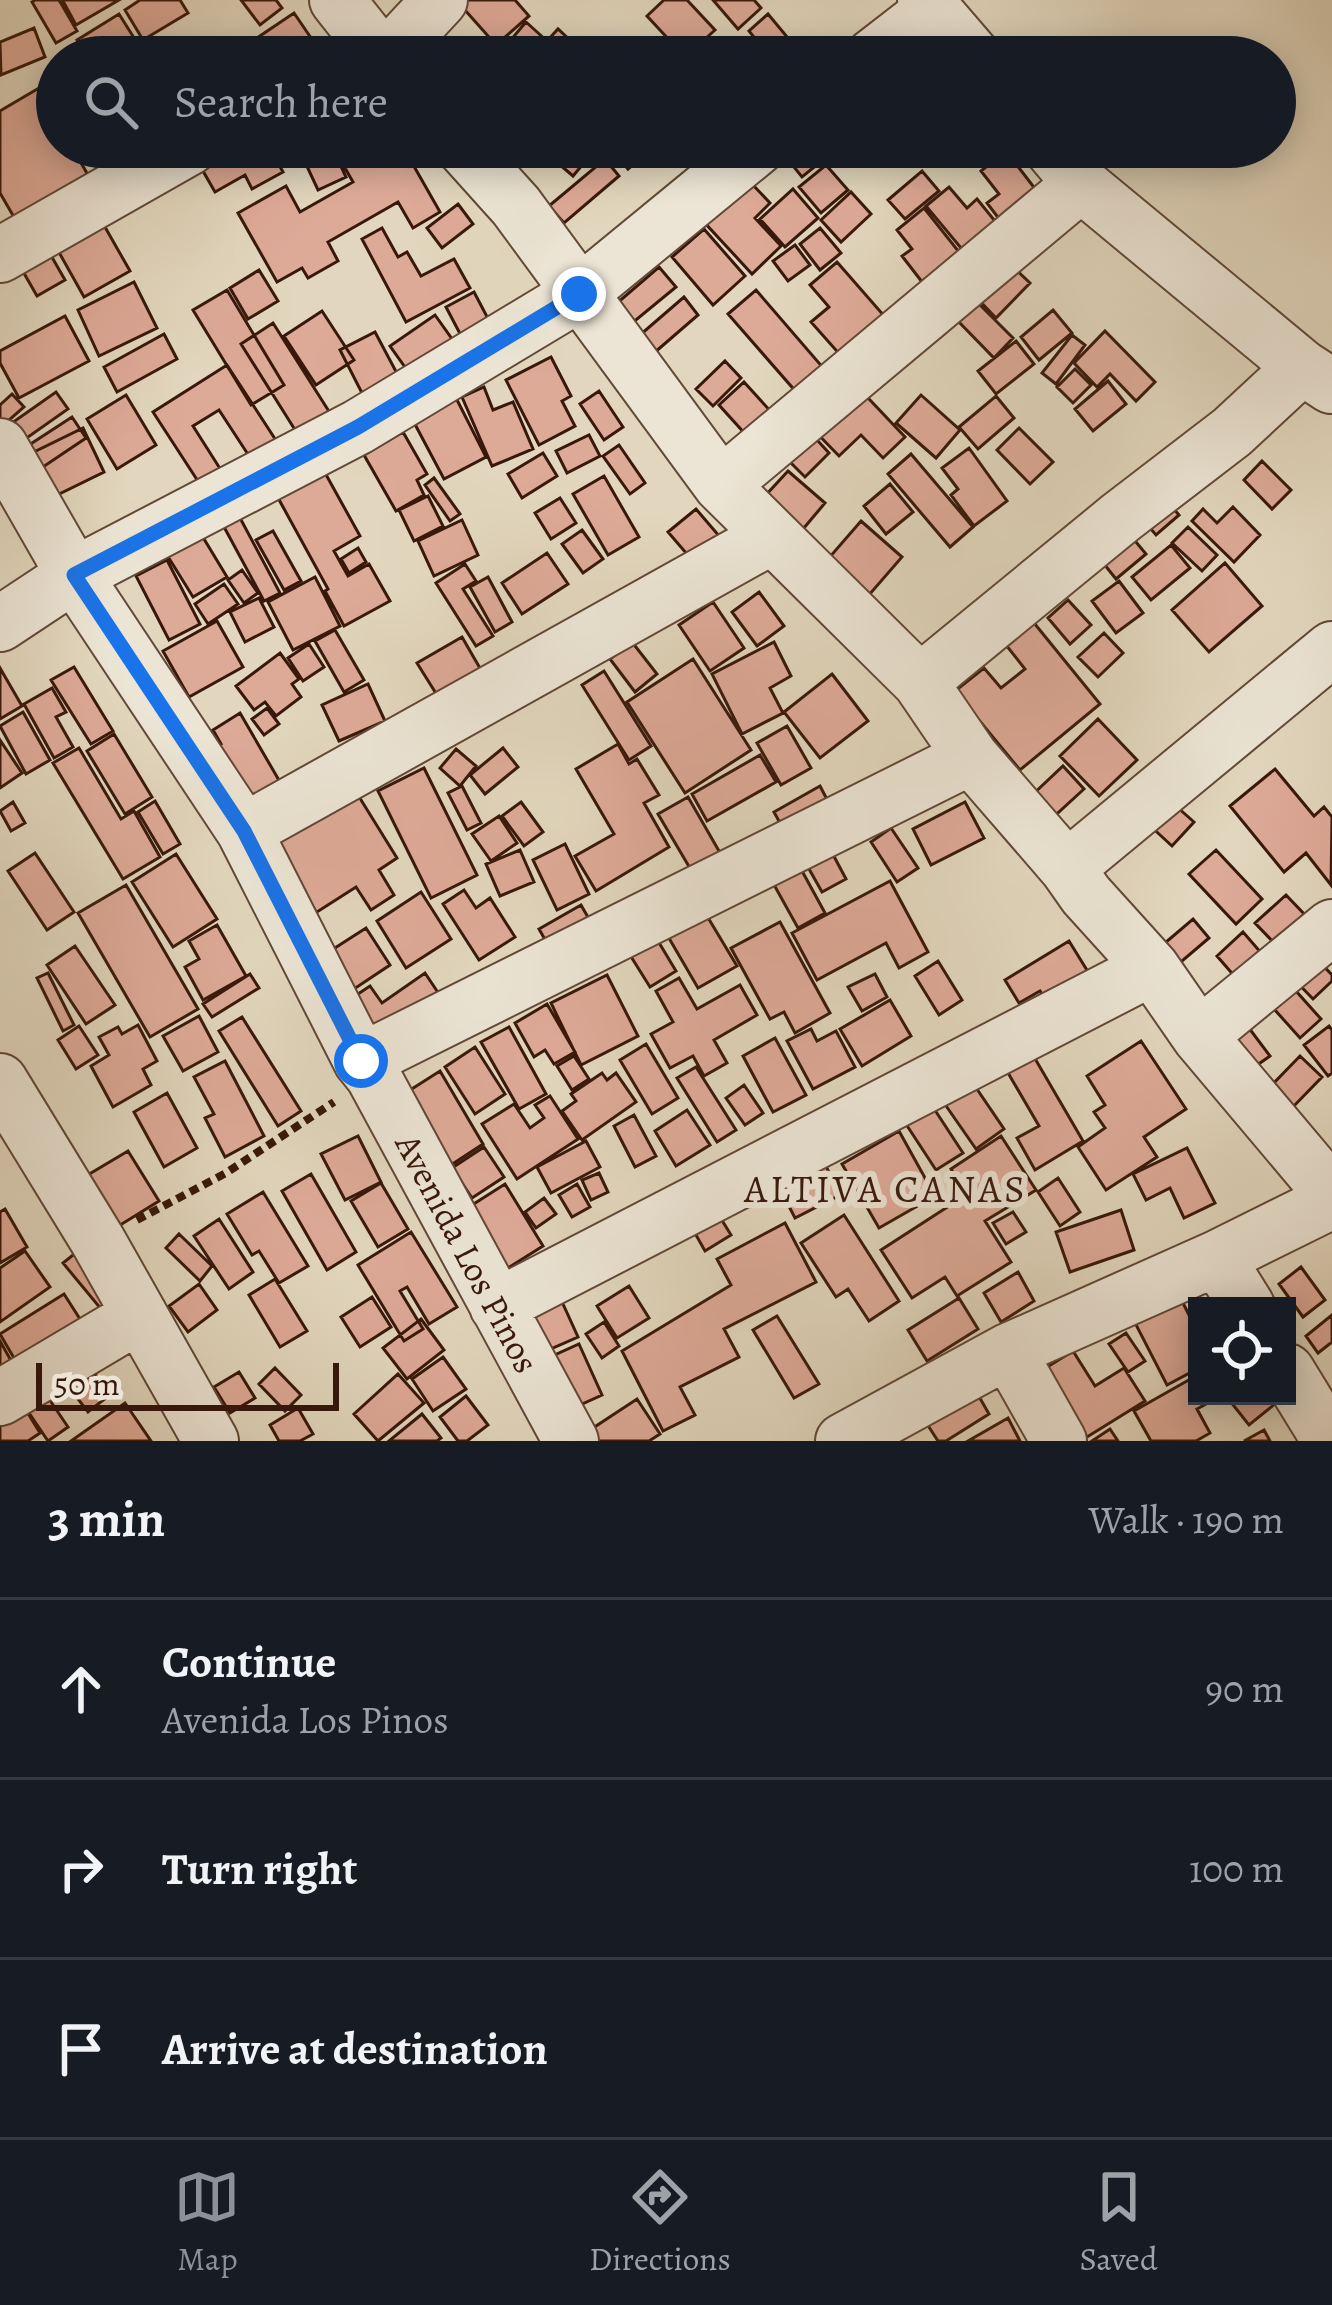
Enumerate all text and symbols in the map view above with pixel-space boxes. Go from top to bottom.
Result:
search box [36,36,1296,168]
icon: search [78,69,144,135]
text: Search here [174,71,388,133]
route end [552,267,606,321]
route start [334,1034,388,1088]
street label: Avenida Los Pinos [383,1124,551,1382]
district label: ALTIVA CANAS [743,1162,1028,1215]
map controls [1188,1297,1296,1405]
button: locate [1188,1297,1296,1405]
scale bar [36,1357,339,1410]
text: 50 m [54,1361,120,1406]
text: 3 min [48,1484,165,1554]
text: Walk · 190 m [1088,1493,1284,1546]
text: Continue [162,1631,336,1693]
icon: ahead [48,1656,114,1722]
text: 90 m [1205,1662,1284,1715]
text: Avenida Los Pinos [162,1693,449,1746]
icon: right [48,1836,114,1902]
text: Turn right [162,1838,357,1900]
text: 100 m [1189,1842,1284,1895]
icon: arrive [48,2016,114,2082]
text: Arrive at destination [162,2018,548,2080]
tab: Map [174,2164,240,2281]
tab: Directions [589,2164,731,2281]
tab: Saved [1079,2164,1158,2281]

